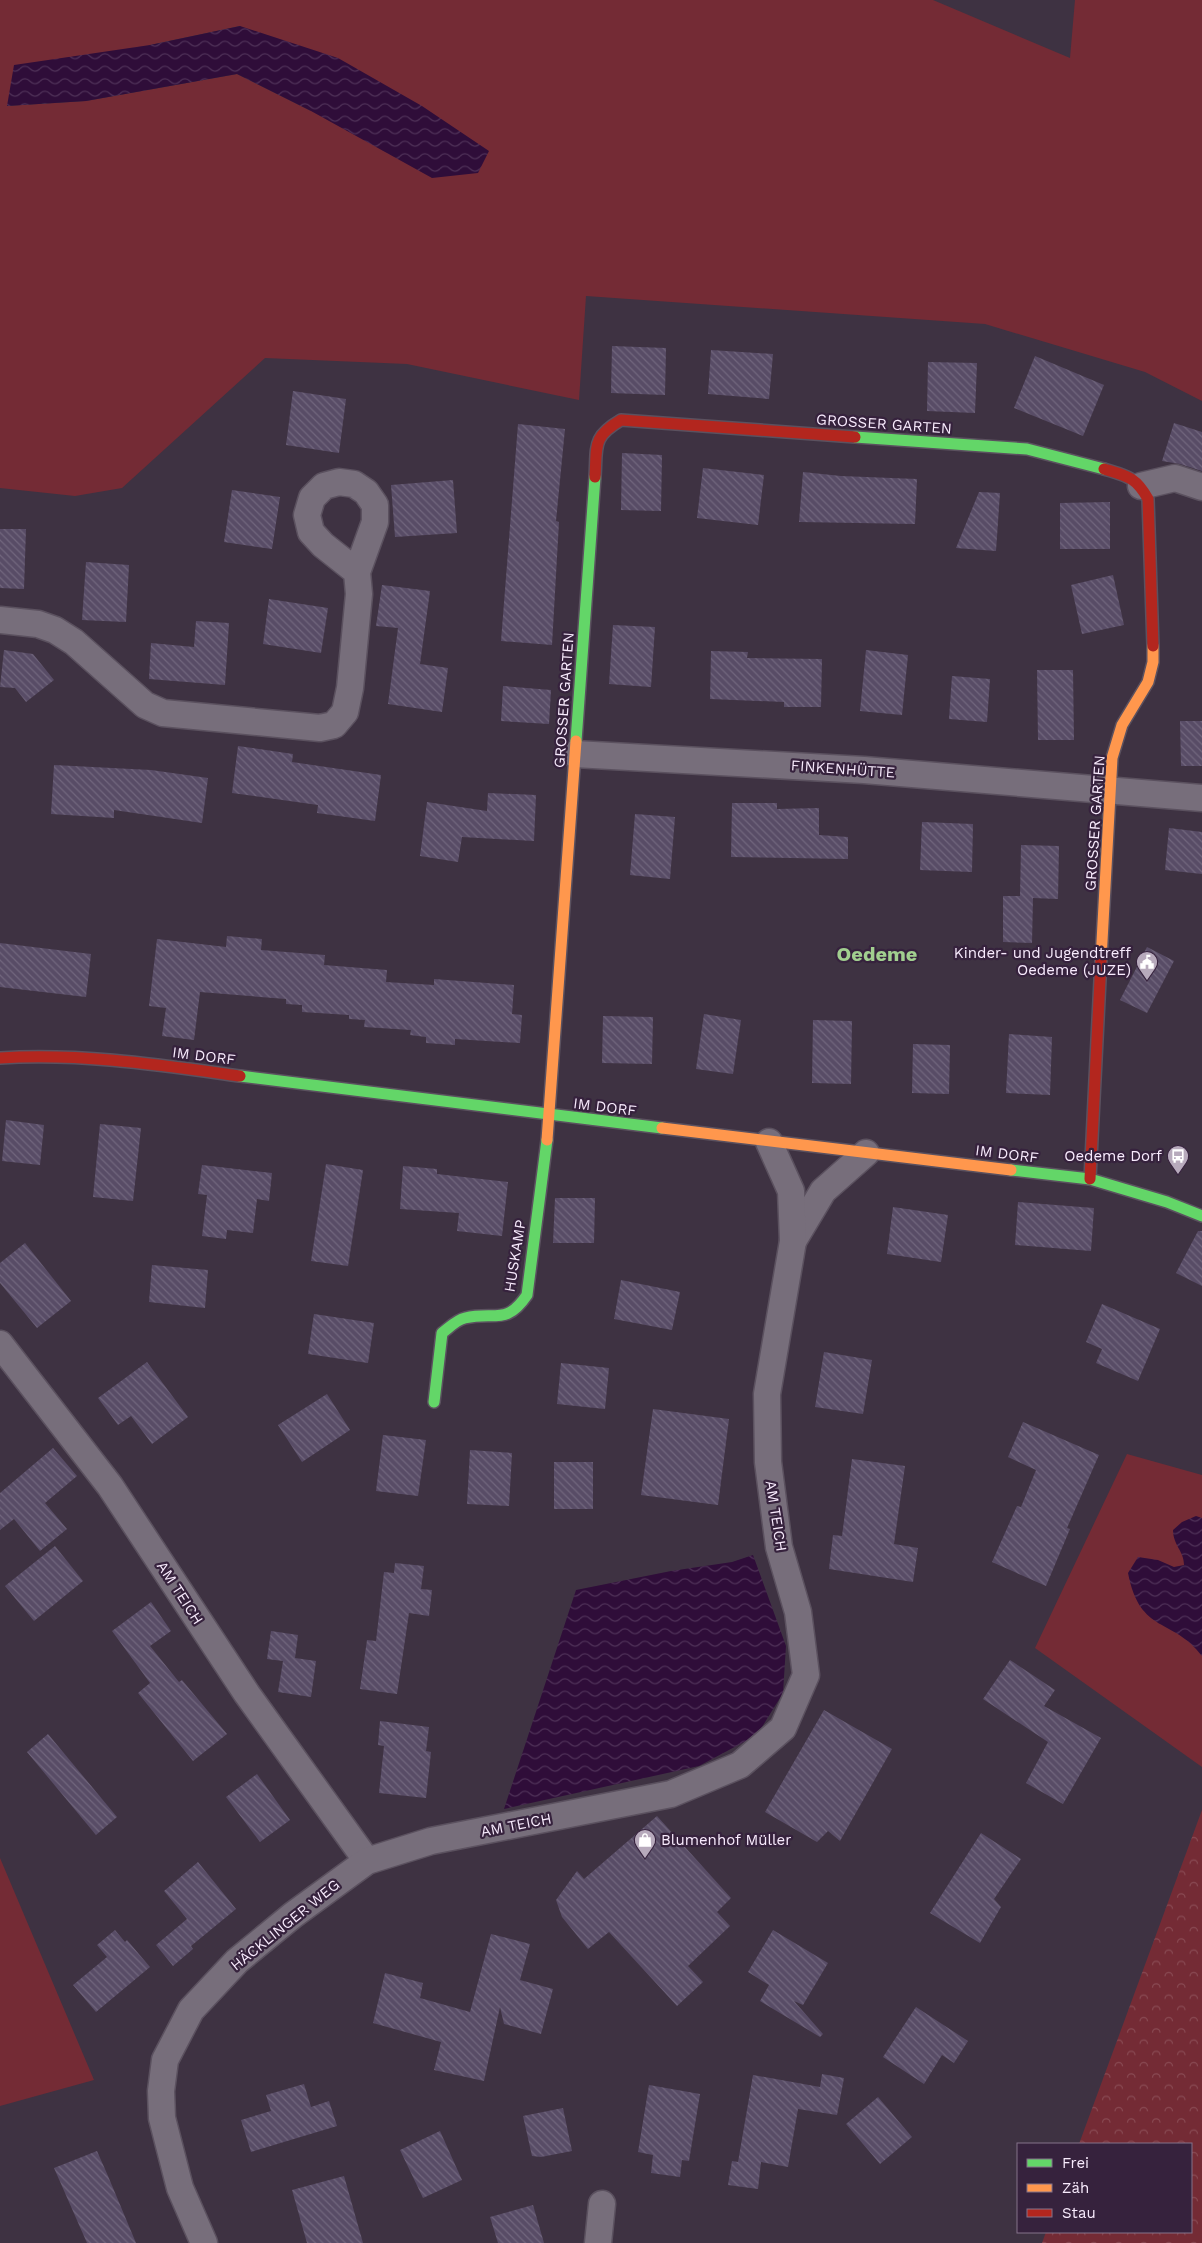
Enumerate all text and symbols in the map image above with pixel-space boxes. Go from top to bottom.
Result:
street label: GROSSER GARTEN [816,410,952,438]
street label: GROSSER GARTEN [550,632,578,768]
street label: GROSSER GARTEN [1081,755,1109,891]
street label: FINKENHÜTTE [790,756,896,782]
district label: Oedeme [837,942,917,966]
place label: Kinder- und Jugendtreff Oedeme (JUZE) [954,944,1131,979]
public building icon: Kinder- und Jugendtreff Oedeme (JUZE) [1135,950,1159,981]
street label: IM DORF [171,1043,237,1069]
street label: IM DORF [572,1094,638,1120]
street label: IM DORF [974,1141,1040,1167]
bus stop icon: Oedeme Dorf [1166,1144,1190,1175]
place label: Oedeme Dorf [1064,1147,1162,1165]
street label: HUSKAMP [500,1219,530,1293]
street label: AM TEICH [761,1479,791,1553]
street label: AM TEICH [153,1558,207,1628]
street label: AM TEICH [479,1809,553,1841]
shop icon: Blumenhof Müller [633,1828,657,1859]
place label: Blumenhof Müller [661,1831,791,1849]
street label: HÄCKLINGER WEG [227,1876,343,1974]
legend [1017,2143,1192,2233]
text: Frei [1062,2154,1089,2172]
text: Zäh [1062,2179,1089,2197]
text: Stau [1062,2204,1096,2222]

